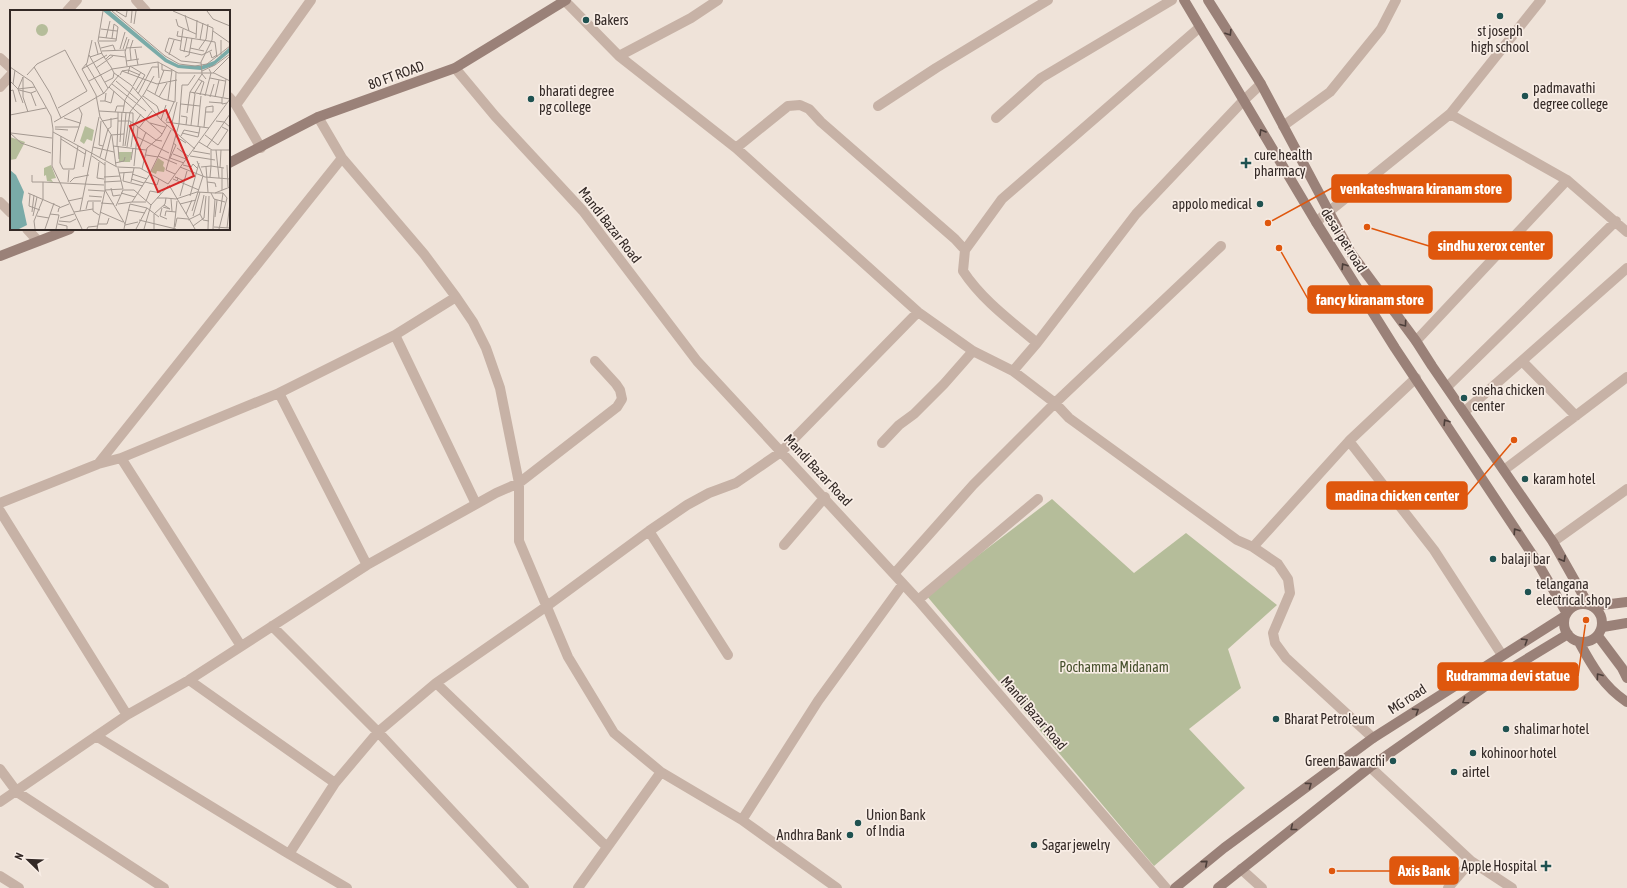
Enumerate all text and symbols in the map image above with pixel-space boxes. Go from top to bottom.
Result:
inset map [10,10,230,230]
marker: st joseph high school [1495,11,1505,21]
place label: Bakers [594,12,629,28]
marker: Bakers [581,15,591,25]
place label: st joseph high school [1471,23,1530,55]
one-way arrow [1224,29,1231,36]
street label: 80 FT ROAD [366,57,426,93]
place label: padmavathi degree college [1533,80,1608,112]
place label: bharati degree pg college [539,83,614,115]
marker: padmavathi degree college [1520,91,1530,101]
marker: bharati degree pg college [526,94,536,104]
one-way arrow [1259,129,1266,136]
place label: cure health pharmacy [1254,147,1313,179]
marker: cure health pharmacy [1241,158,1251,168]
callout: venkateshwara kiranam store [1332,175,1511,202]
text: venkateshwara kiranam store [1340,180,1502,197]
street label: Mandi Bazar Road [575,184,645,266]
place label: appolo medical [1172,196,1252,212]
marker: appolo medical [1255,199,1265,209]
street label: desai pet road [1318,205,1370,275]
callout: sindhu xerox center [1429,232,1552,259]
text: sindhu xerox center [1438,237,1545,254]
one-way arrow [1341,263,1349,270]
callout: fancy kiranam store [1308,286,1432,313]
text: fancy kiranam store [1315,291,1424,308]
one-way arrow [1399,320,1407,327]
place label: sneha chicken center [1472,382,1545,414]
marker: sneha chicken center [1459,393,1469,403]
one-way arrow [1443,419,1450,426]
street label: Mandi Bazar Road [781,431,855,509]
place label: karam hotel [1533,471,1596,487]
marker: karam hotel [1520,474,1530,484]
callout: madina chicken center [1327,482,1467,509]
text: madina chicken center [1335,487,1460,504]
one-way arrow [1513,528,1521,535]
place label: balaji bar [1501,551,1551,567]
marker: balaji bar [1488,554,1498,564]
one-way arrow [1558,555,1565,562]
place label: telangana electrical shop [1536,576,1611,608]
marker: telangana electrical shop [1523,587,1533,597]
one-way arrow [1521,638,1528,645]
park label: Pochamma Midanam [1059,659,1169,675]
callout: Rudramma devi statue [1438,663,1578,690]
text: Rudramma devi statue [1446,667,1570,684]
street label: Mandi Bazar Road [998,673,1070,753]
one-way arrow [1597,673,1604,680]
street label: MG road [1385,681,1429,717]
one-way arrow [1462,696,1469,703]
one-way arrow [1412,708,1419,715]
place label: Bharat Petroleum [1284,711,1375,727]
marker: Bharat Petroleum [1271,714,1281,724]
place label: shalimar hotel [1514,721,1589,737]
marker: shalimar hotel [1501,724,1511,734]
place label: kohinoor hotel [1481,745,1557,761]
marker: kohinoor hotel [1468,748,1478,758]
place label: Green Bawarchi [1305,753,1385,769]
marker: Green Bawarchi [1388,756,1398,766]
place label: airtel [1462,764,1490,780]
marker: airtel [1449,767,1459,777]
one-way arrow [1305,782,1312,790]
place label: Union Bank of India [866,807,926,839]
marker: Union Bank of India [853,818,863,828]
one-way arrow [1290,823,1297,830]
place label: Andhra Bank [777,827,842,843]
marker: Andhra Bank [845,830,855,840]
place label: Sagar jewelry [1042,837,1111,853]
north arrow [8,840,48,880]
marker: Sagar jewelry [1029,840,1039,850]
text: N [12,851,26,861]
callout: Axis Bank [1390,857,1458,884]
place label: Apple Hospital [1461,858,1537,874]
marker: Apple Hospital [1540,860,1552,872]
one-way arrow [1201,861,1208,868]
text: Axis Bank [1397,862,1450,879]

